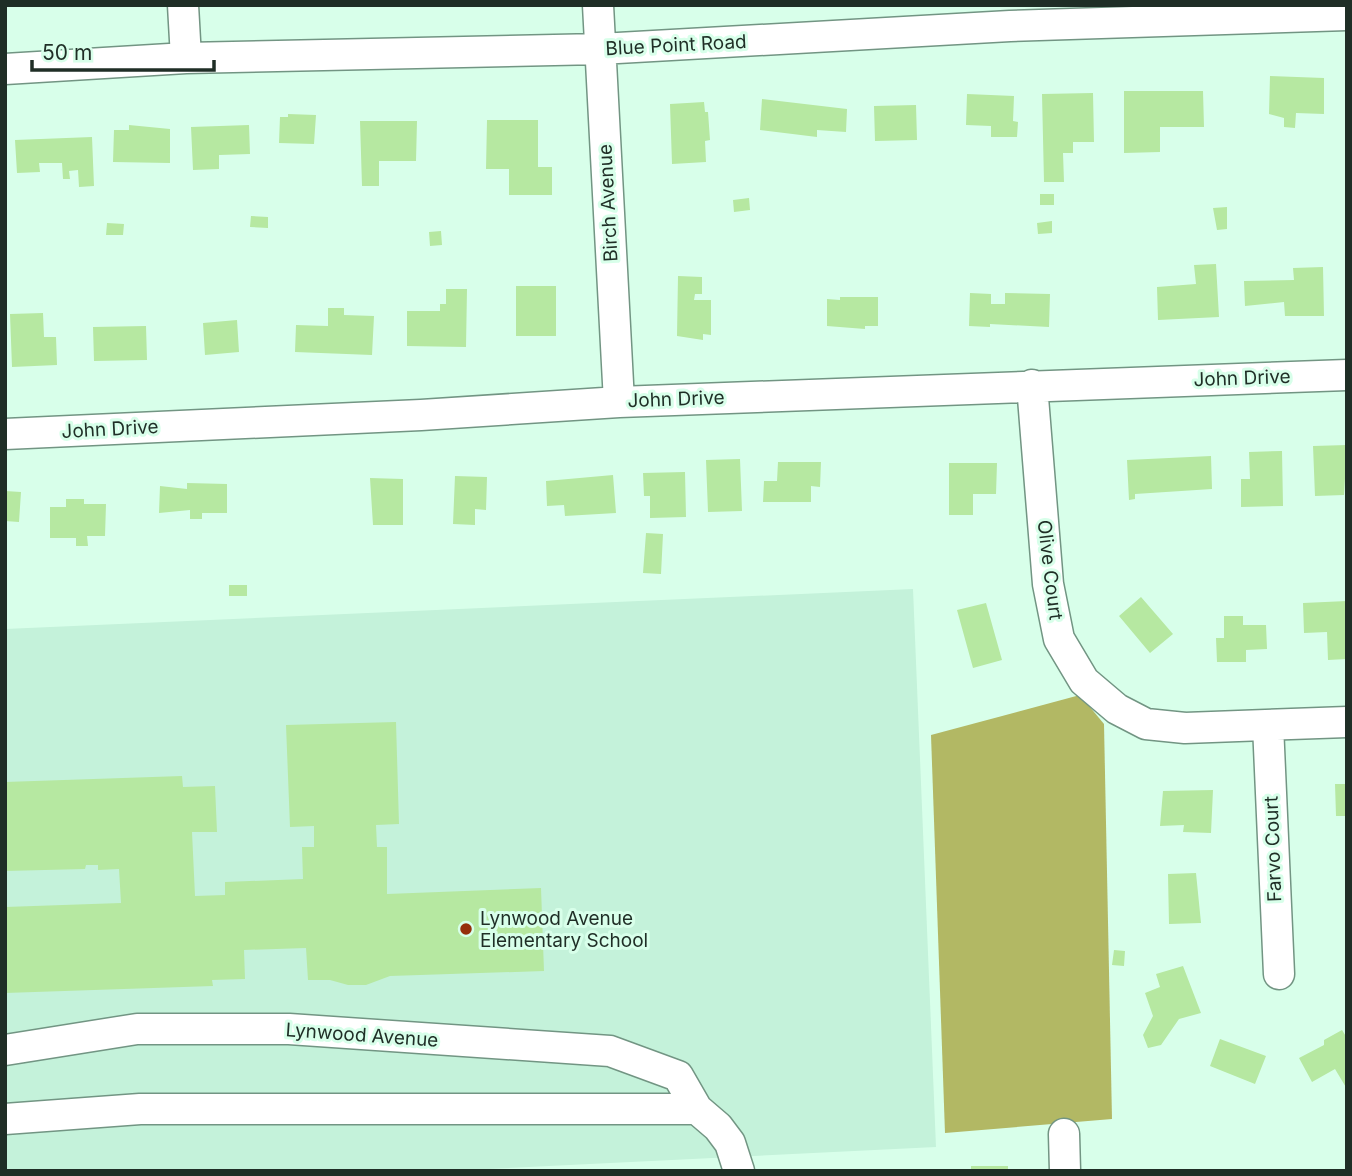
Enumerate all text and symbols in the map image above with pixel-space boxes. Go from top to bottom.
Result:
scale bar [32,28,214,72]
street label: Blue Point Road [605,30,747,60]
text: 50 m [42,40,92,65]
street label: Birch Avenue [593,143,623,263]
street label: John Drive [1193,365,1291,391]
street label: John Drive [627,386,725,412]
street label: John Drive [61,415,159,443]
street label: Olive Court [1032,519,1068,621]
street label: Farvo Court [1260,796,1286,902]
place label: Lynwood Avenue Elementary School [480,907,648,952]
marker: Lynwood Avenue Elementary School [458,921,474,937]
street label: Lynwood Avenue [285,1018,439,1052]

